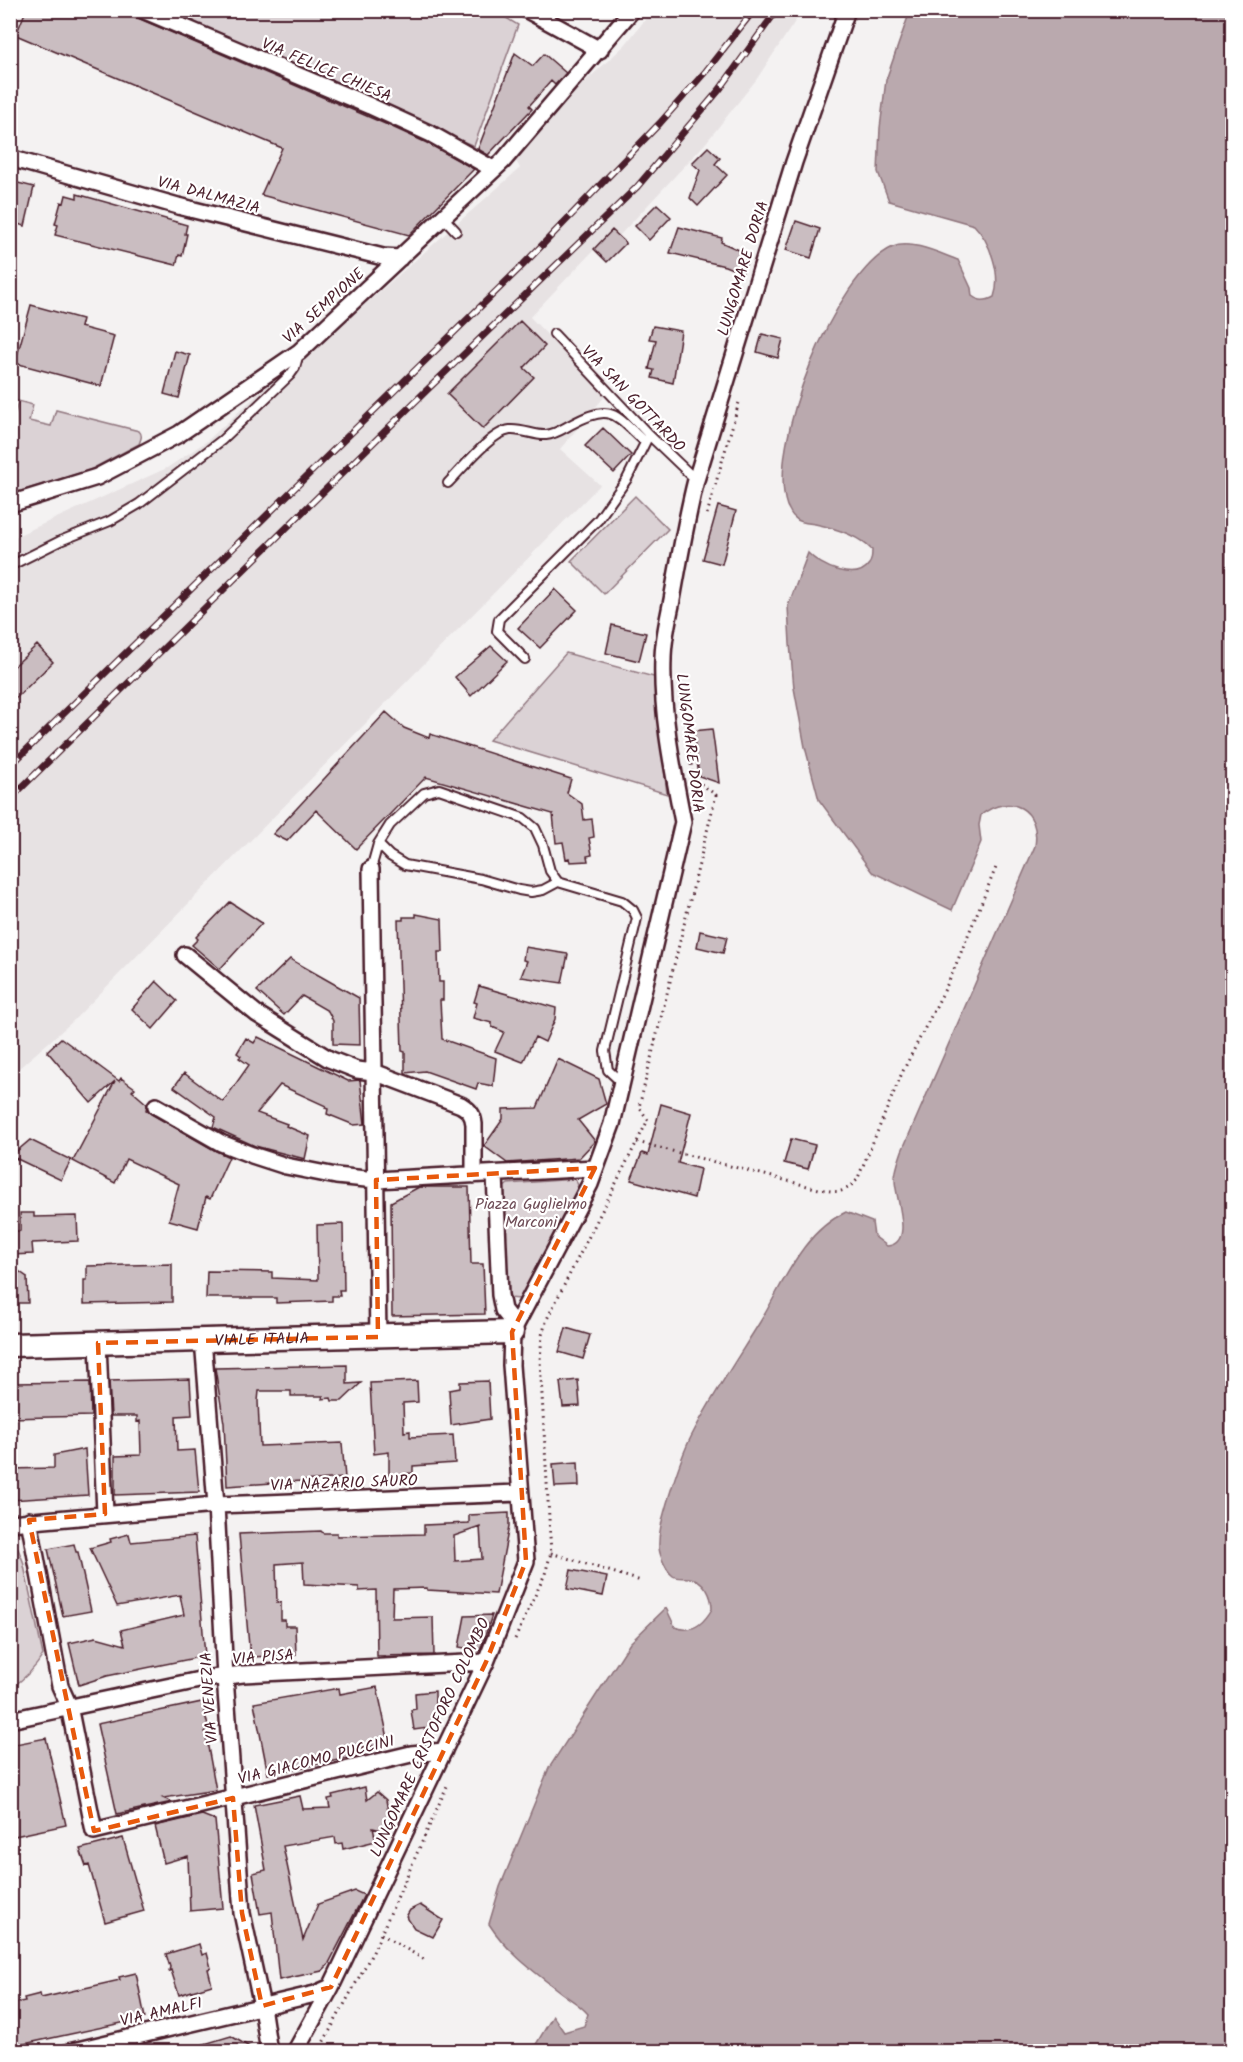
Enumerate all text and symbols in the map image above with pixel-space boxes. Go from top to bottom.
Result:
street label: VIA FELICE CHIESA [257,32,396,109]
street label: VIA DALMAZIA [154,170,263,221]
street label: LUNGOMARE DORIA [711,197,776,339]
street label: VIA SEMPIONE [277,262,371,350]
street label: VIA SAN GOTTARDO [575,340,691,459]
street label: LUNGOMARE DORIA [669,672,711,815]
park label: Piazza Guglielmo Marconi [475,1192,587,1235]
street label: VIALE ITALIA [214,1326,310,1354]
street label: VIA NAZARIO SAURO [270,1468,418,1499]
street label: LUNGOMARE CRISTOFORO COLOMBO [364,1614,497,1861]
street label: VIA PISA [232,1643,295,1672]
street label: VIA VENEZIA [194,1651,225,1745]
street label: VIA GIACOMO PUCCINI [235,1729,397,1792]
street label: VIA AMALFI [118,1991,205,2034]

